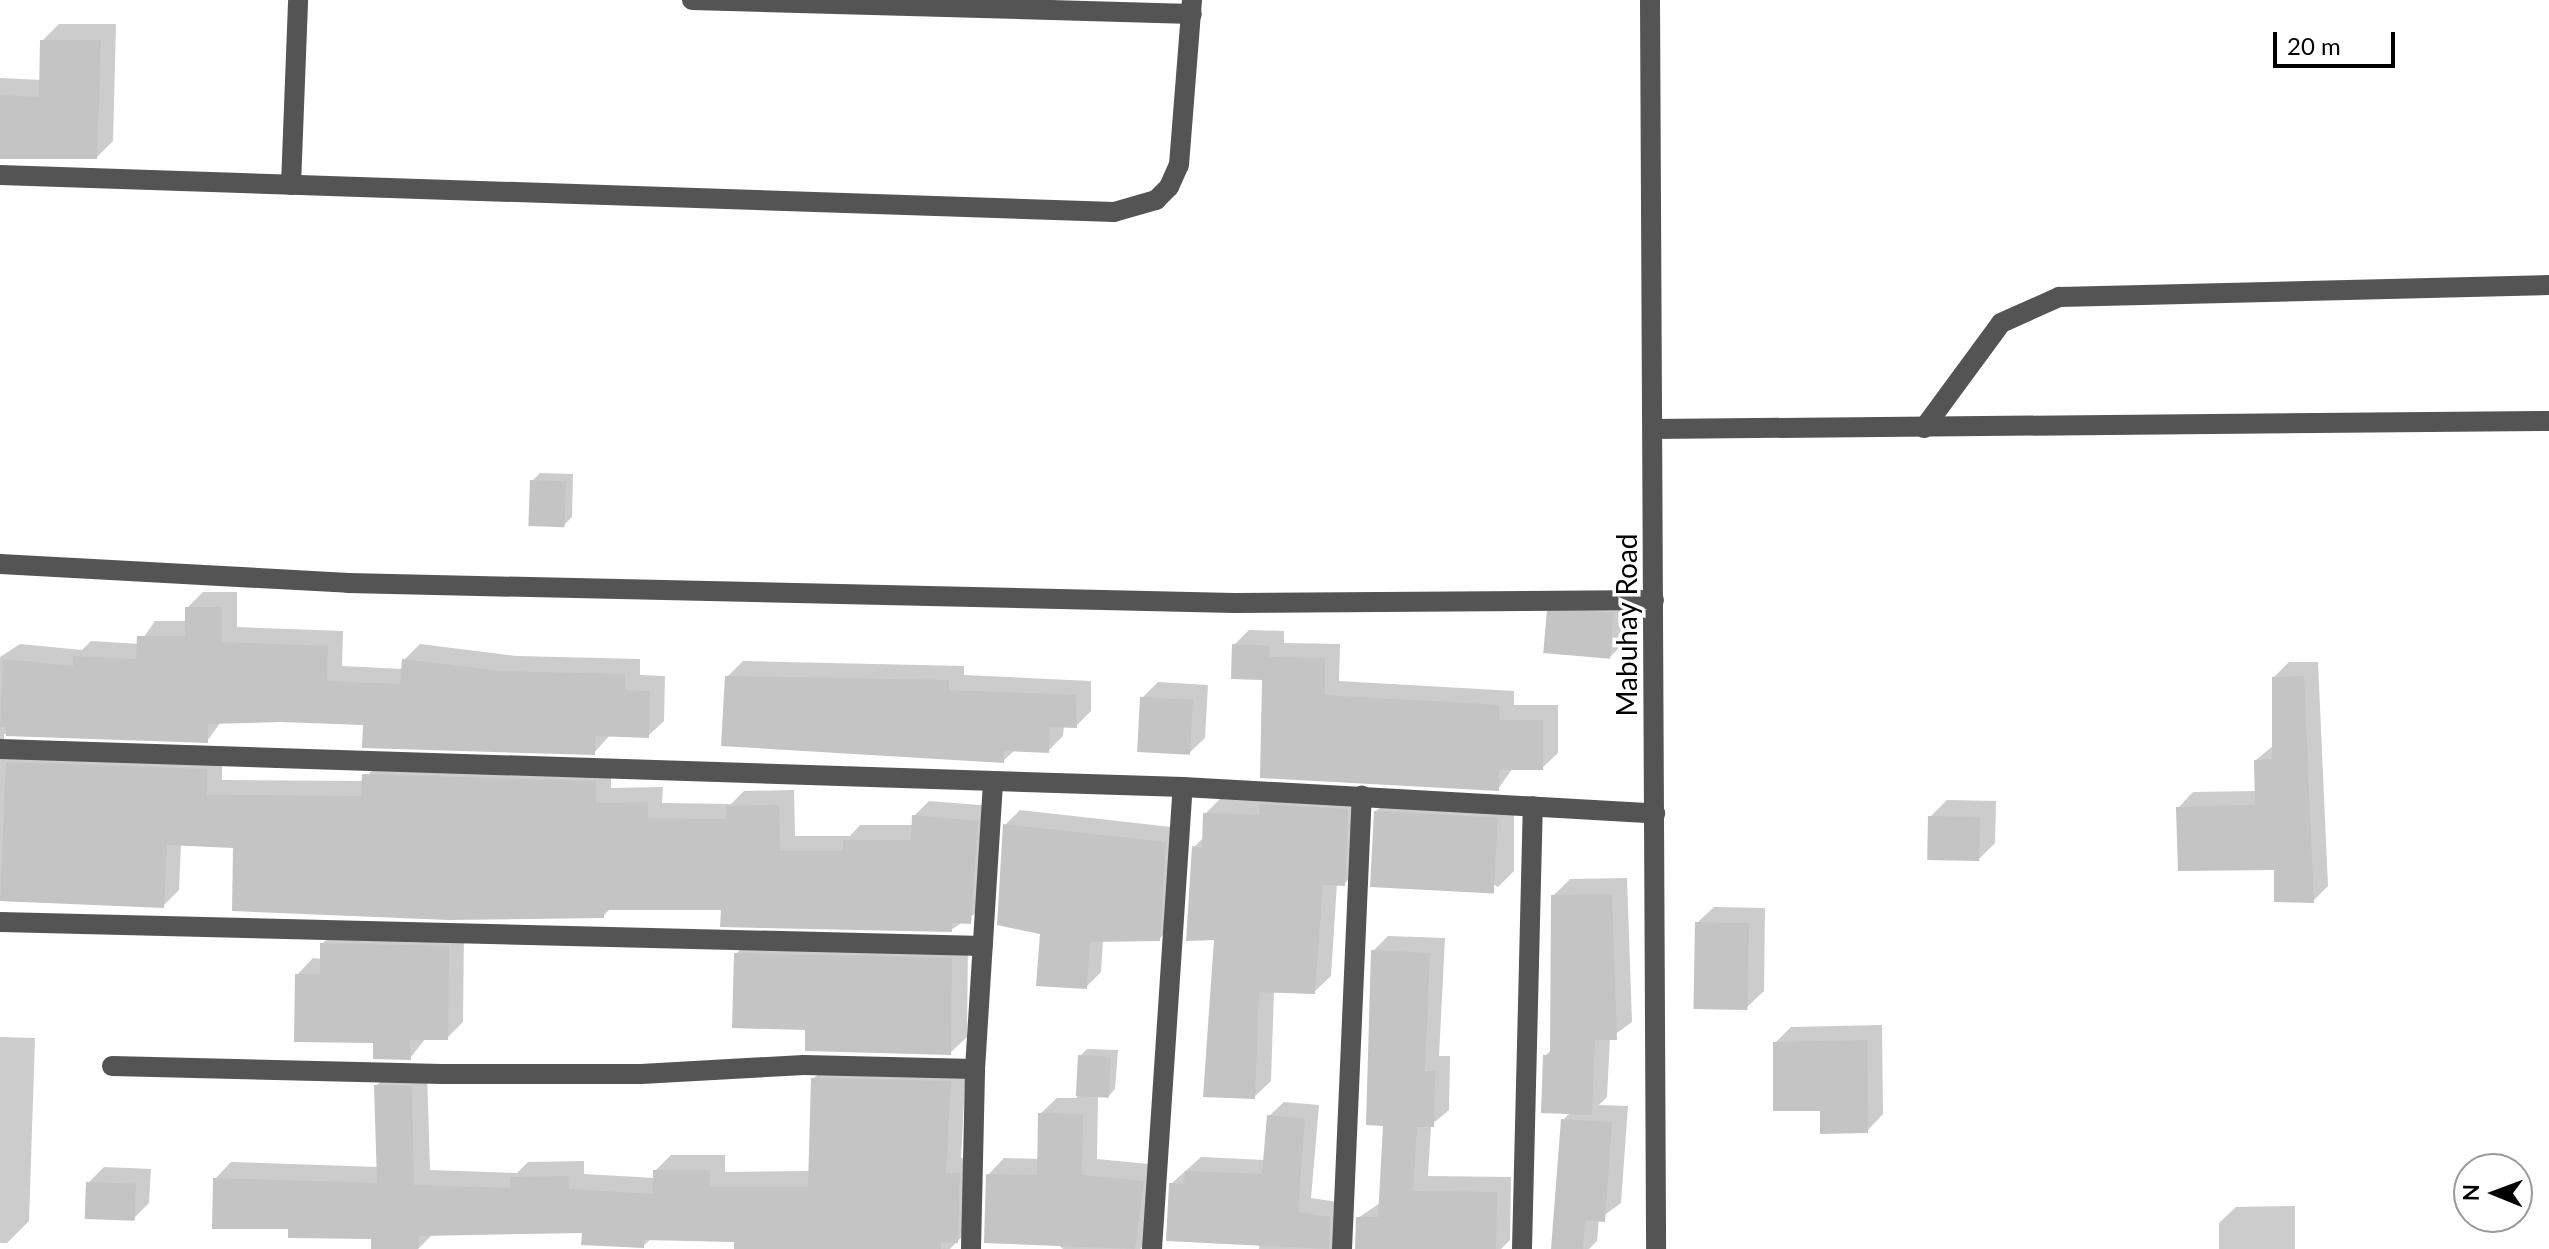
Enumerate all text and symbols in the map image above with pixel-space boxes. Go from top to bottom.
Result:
scale bar [2277,16,2399,66]
text: 20 m [2287,31,2341,60]
street label: Mabuhay Road [1609,533,1643,717]
north arrow [2453,1153,2533,1233]
text: N [2457,1184,2484,1201]

